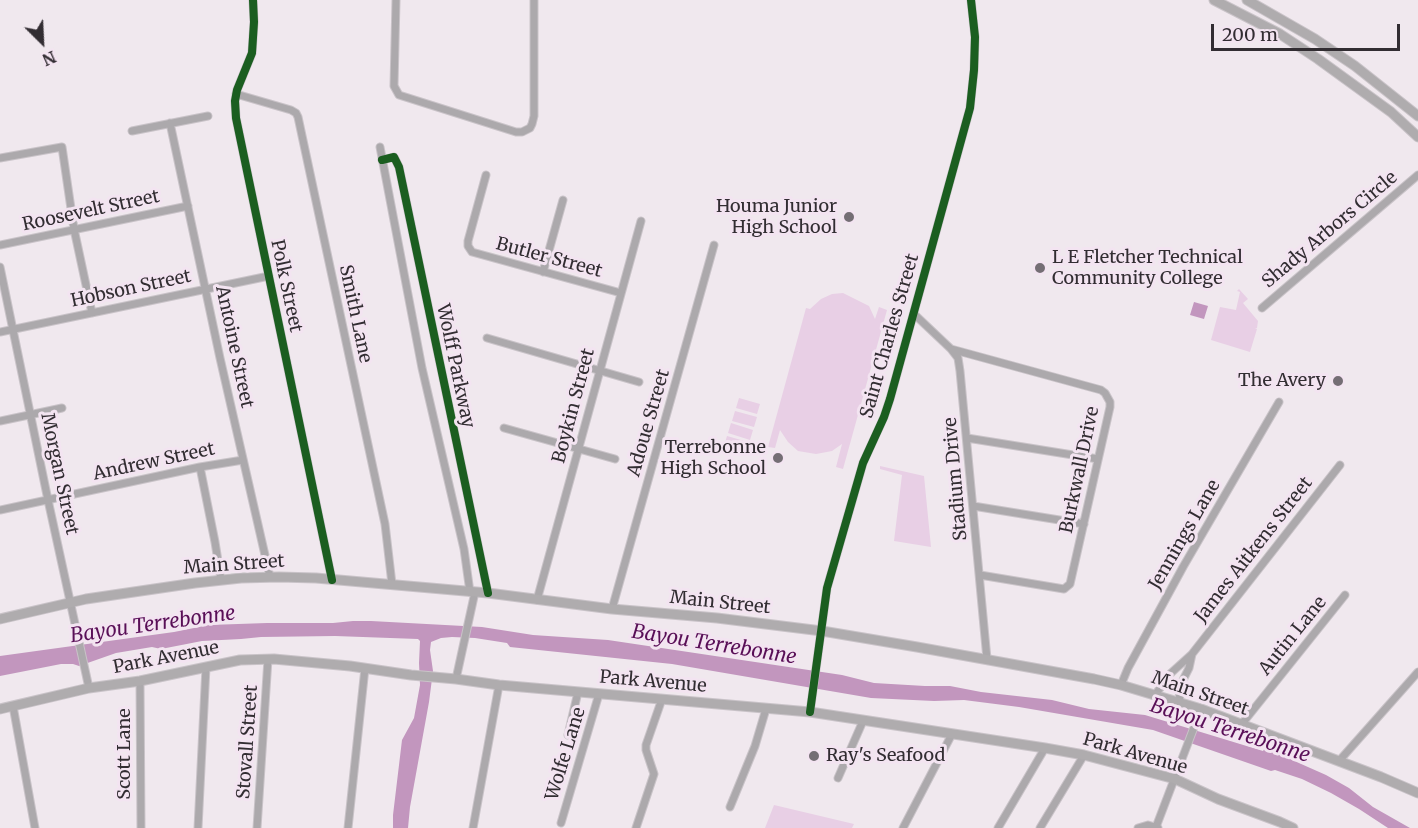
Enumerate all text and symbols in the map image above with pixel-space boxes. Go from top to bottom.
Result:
north arrow [12,12,72,72]
scale bar [1214,12,1403,50]
text: 200 m [1222,23,1278,46]
text: N [39,47,59,70]
street label: Shady Arbors Circle [1258,167,1402,293]
street label: Roosevelt Street [20,186,162,236]
place label: Houma Junior High School [716,196,837,238]
marker: Houma Junior High School [842,210,856,224]
street label: Butler Street [494,233,604,283]
street label: Polk Street [266,238,306,334]
place label: L E Fletcher Technical Community College [1052,247,1243,290]
street label: Saint Charles Street [856,251,924,421]
marker: L E Fletcher Technical Community College [1033,261,1047,275]
street label: Smith Lane [334,263,376,365]
street label: Hobson Street [69,266,193,312]
street label: Antoine Street [211,284,257,410]
street label: Wolff Parkway [431,302,479,430]
street label: Boykin Street [548,346,600,466]
street label: Adoue Street [623,367,675,479]
place label: The Avery [1238,370,1326,392]
marker: The Avery [1331,374,1345,388]
street label: Burkwall Drive [1056,404,1104,536]
street label: Morgan Street [36,411,82,537]
street label: Stadium Drive [940,416,972,542]
place label: Terrebonne High School [661,437,766,480]
street label: Andrew Street [91,439,217,485]
marker: Terrebonne High School [771,451,785,465]
street label: James Aitkens Street [1191,473,1317,627]
street label: Jennings Lane [1145,476,1225,594]
street label: Main Street [183,551,285,579]
street label: Main Street [669,587,771,619]
street label: Autin Lane [1255,592,1331,680]
water label: Bayou Terrebonne [69,602,237,648]
water label: Bayou Terrebonne [630,620,798,670]
street label: Park Avenue [111,637,221,679]
street label: Park Avenue [599,667,707,697]
street label: Main Street [1149,667,1251,721]
street label: Stovall Street [233,684,263,800]
water label: Bayou Terrebonne [1147,694,1313,768]
street label: Wolfe Lane [542,705,590,803]
street label: Scott Lane [114,708,136,800]
street label: Park Avenue [1080,729,1190,779]
place label: Ray's Seafood [826,745,945,767]
marker: Ray's Seafood [807,749,821,763]

